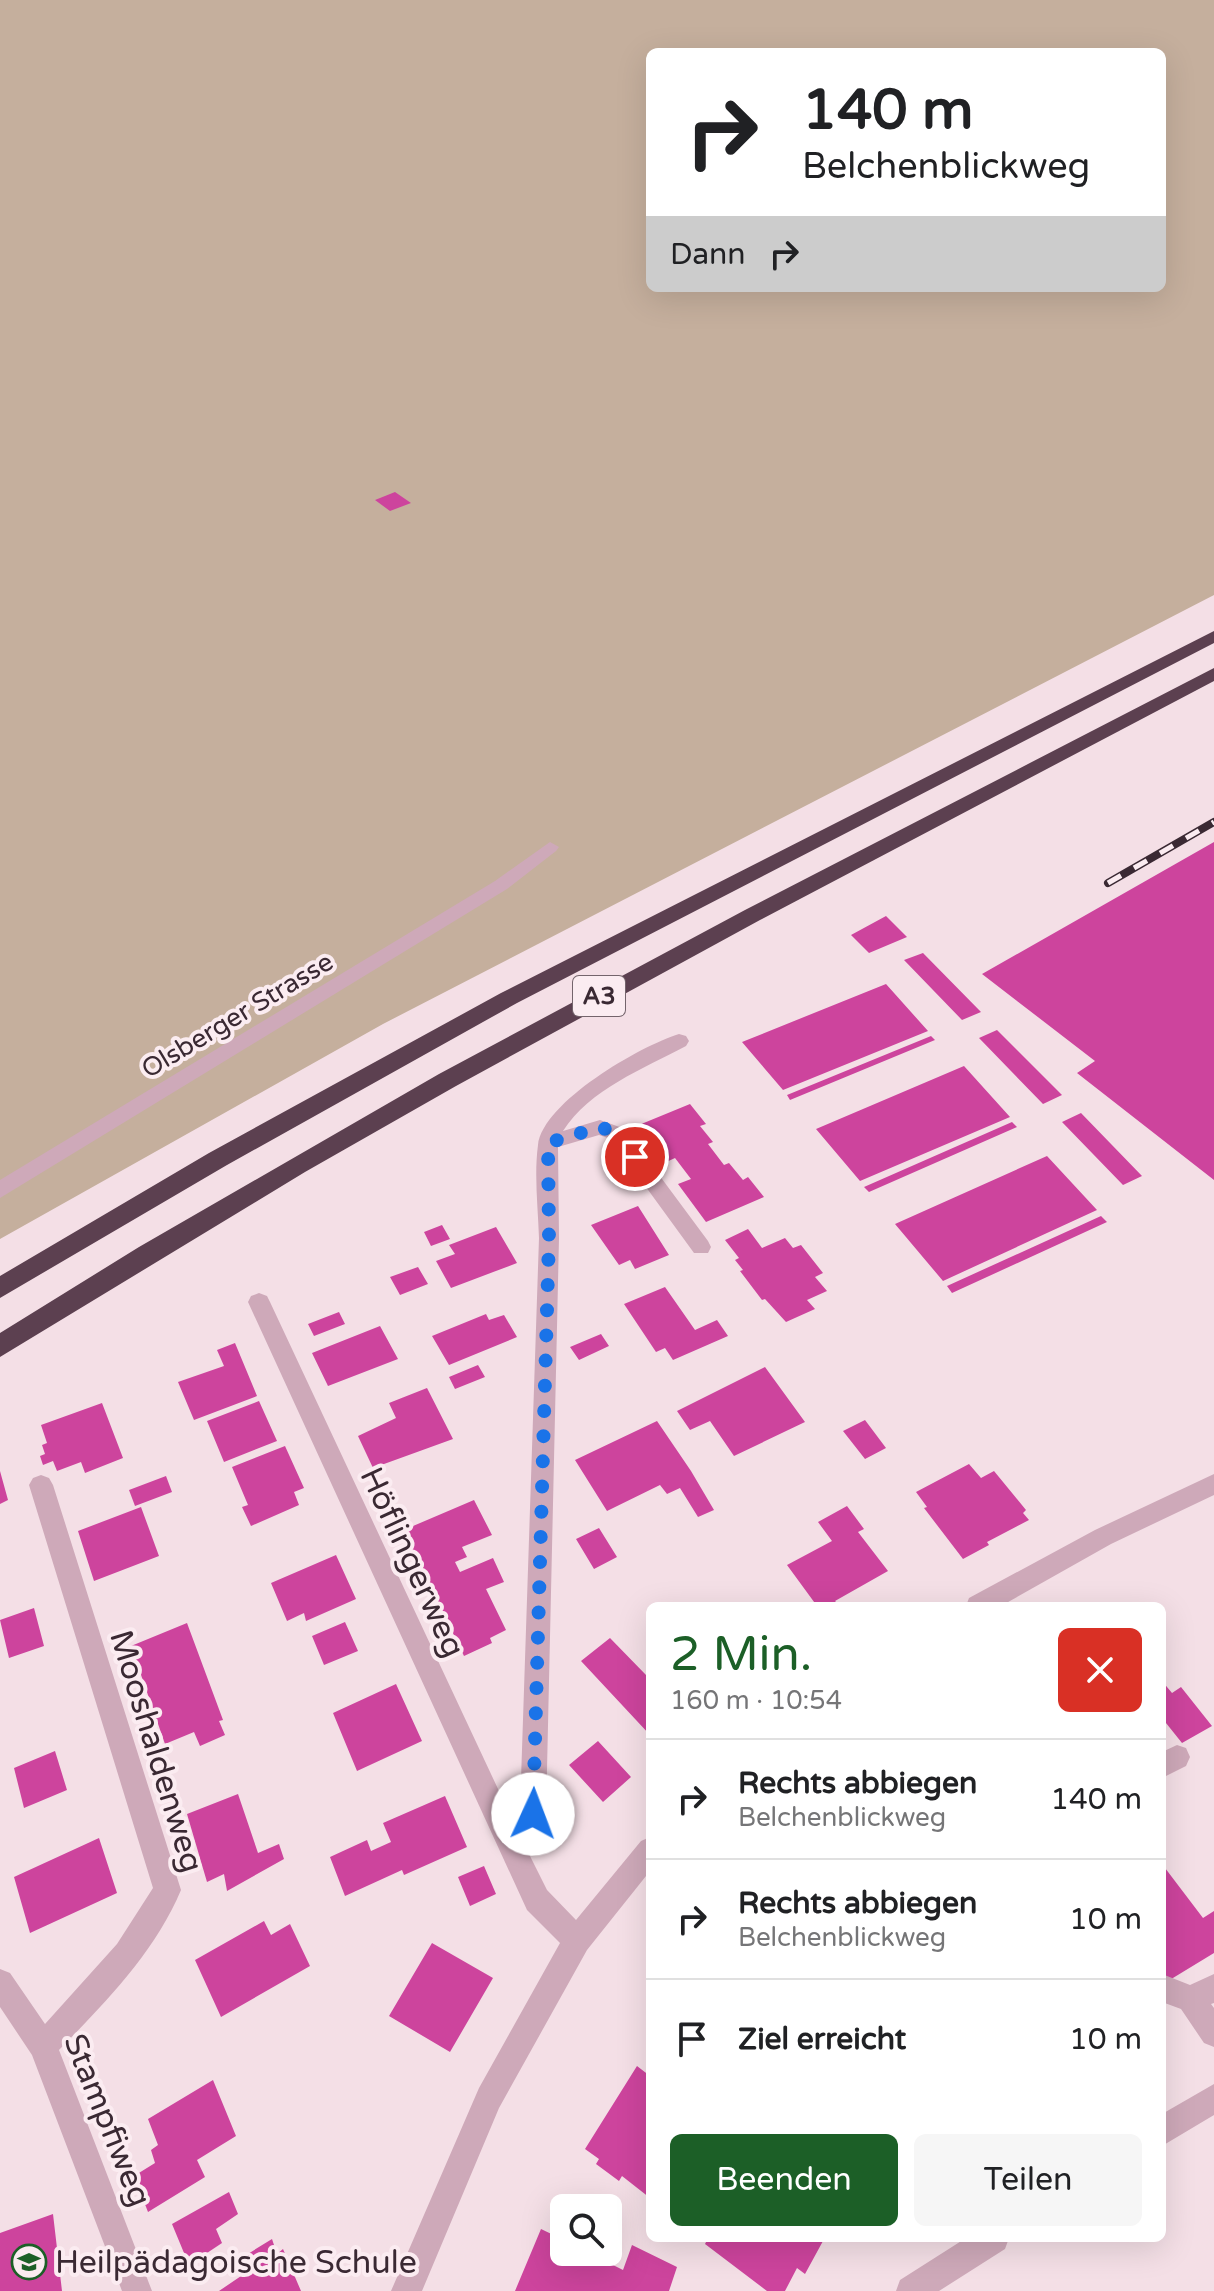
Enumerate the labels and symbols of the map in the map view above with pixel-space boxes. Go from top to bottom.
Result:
street label: Olsberger Strasse [136,946,339,1085]
road number: A3 [573,976,625,1016]
pin [601,1123,669,1191]
street label: Höflingerweg [352,1462,473,1663]
street label: Mooshaldenweg [101,1626,211,1877]
position arrow [491,1772,575,1856]
street label: Stampfiweg [55,2029,159,2212]
school or university icon: Heilpädagoische Schule [10,2243,48,2281]
place label: Heilpädagoische Schule [55,2244,417,2282]

